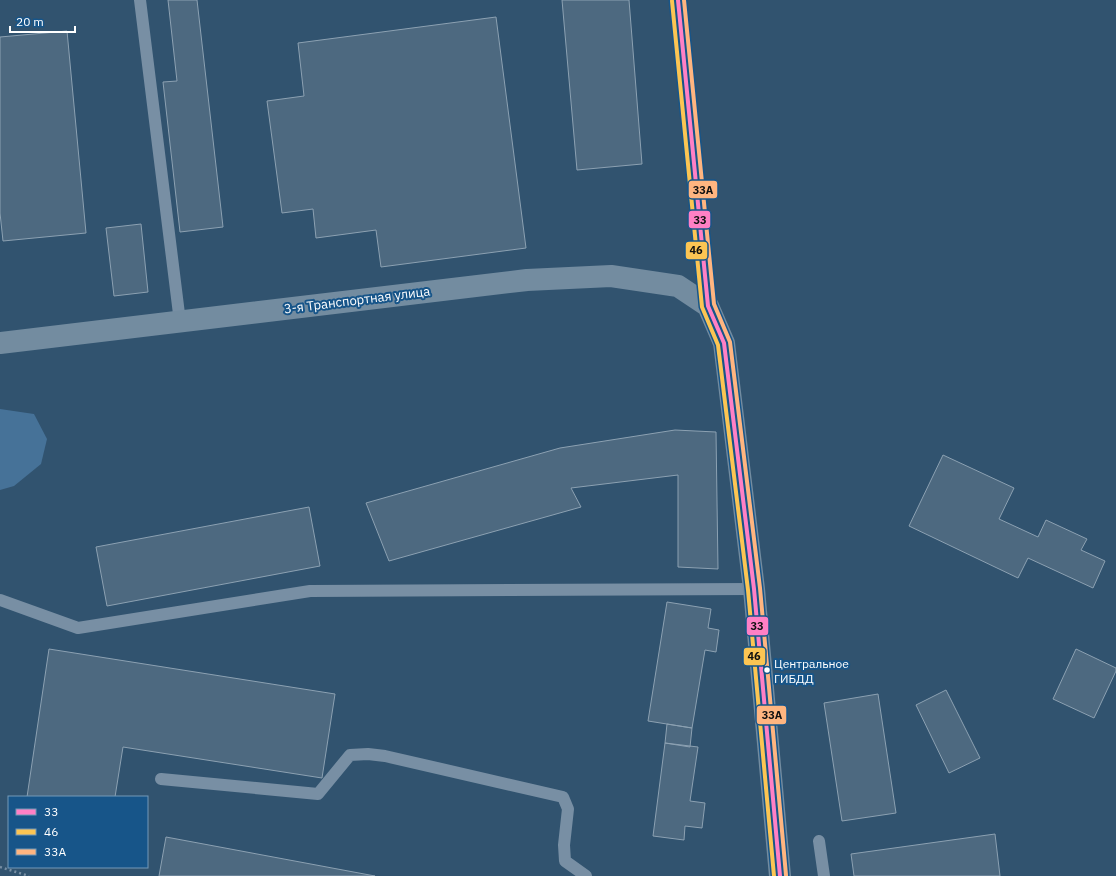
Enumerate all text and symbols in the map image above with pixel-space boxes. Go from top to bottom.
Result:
scale bar [10,8,75,34]
text: 20 m [16,14,44,29]
line badge: 33А [688,180,718,199]
text: 33А [693,183,714,197]
line badge: 33 [688,210,711,229]
text: 33 [693,213,707,227]
line badge: 46 [685,241,708,260]
text: 46 [689,243,703,257]
street label: 3-я Транспортная улица [283,283,431,317]
line badge: 33 [746,616,769,636]
text: 33 [750,619,764,633]
line badge: 46 [743,647,766,666]
text: 46 [747,649,761,663]
place label: Центральное ГИБДД [774,656,849,686]
marker: Центральное ГИБДД [762,665,772,675]
line badge: 33А [756,705,787,725]
text: 33А [762,708,783,722]
legend [8,796,148,868]
text: 33 [44,804,58,819]
text: 46 [44,824,58,839]
text: 33А [44,844,66,859]

